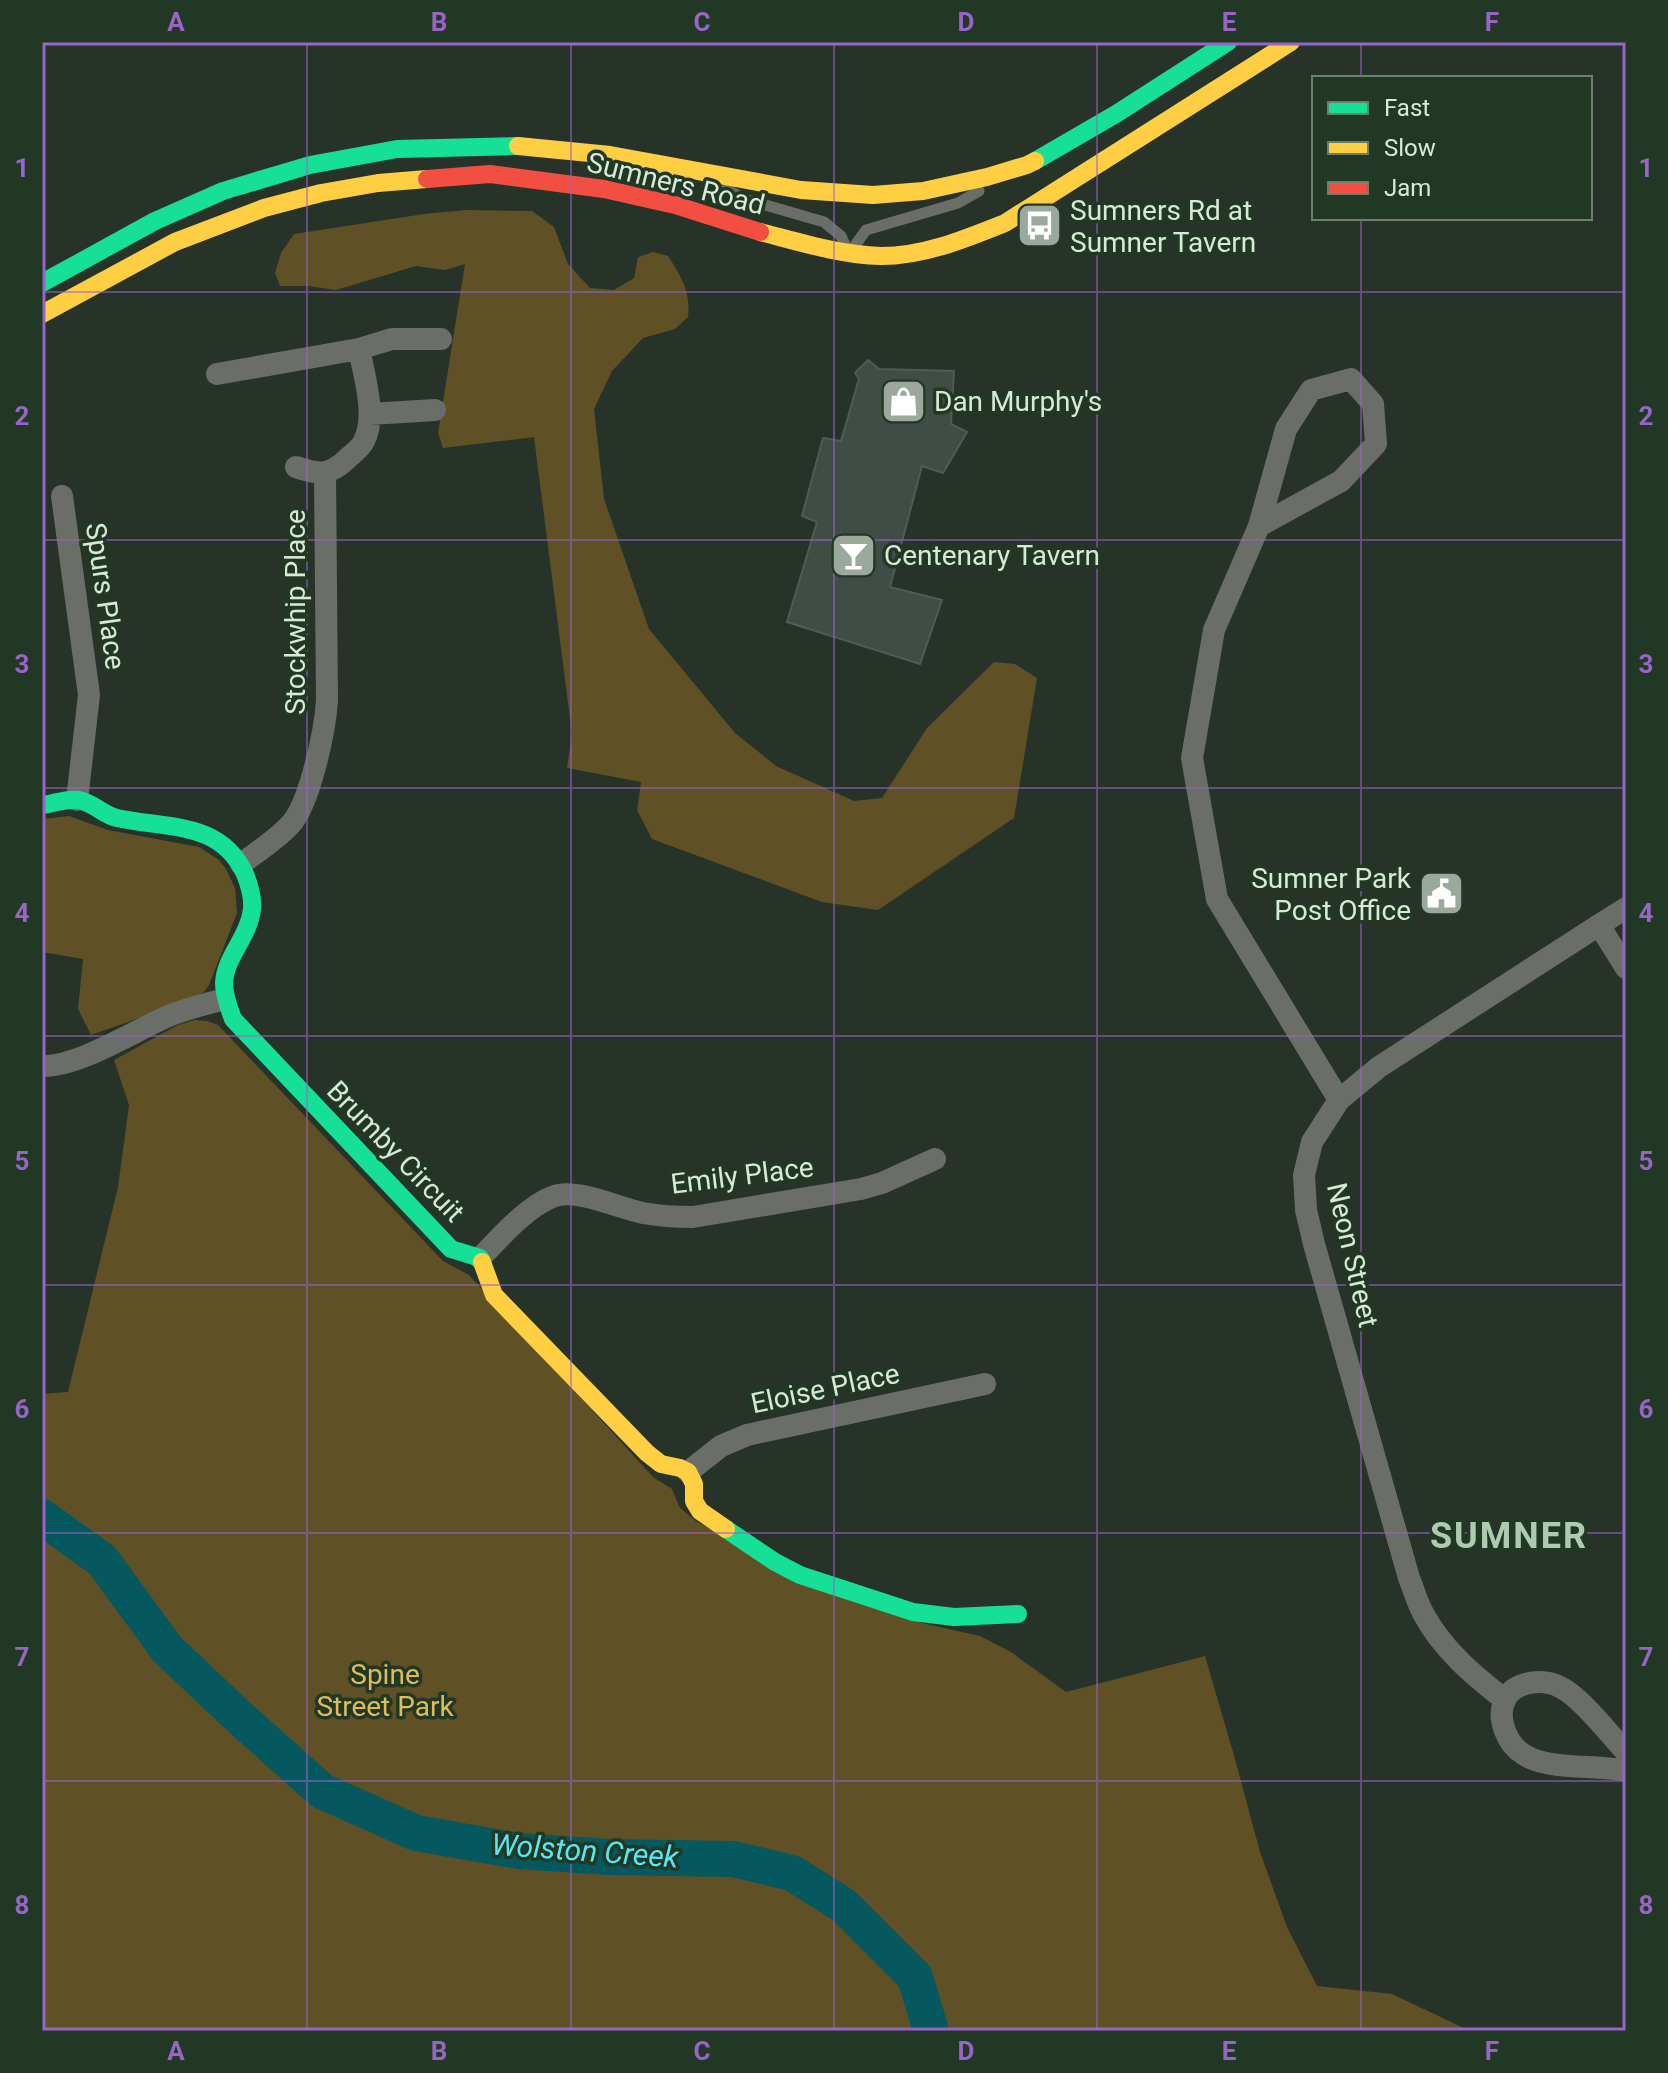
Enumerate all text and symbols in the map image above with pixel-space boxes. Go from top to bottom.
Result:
text: A [167,7,185,37]
text: B [431,7,447,37]
text: C [693,7,711,37]
text: D [958,7,974,37]
text: E [1222,7,1237,37]
text: F [1485,7,1499,37]
legend [1312,76,1592,220]
text: Fast [1384,94,1430,122]
text: Slow [1384,134,1436,162]
street label: Sumners Road [584,145,768,222]
text: 1 [15,153,29,183]
text: 1 [1639,153,1653,183]
text: Jam [1384,174,1431,202]
place label: Sumners Rd at Sumner Tavern [1070,194,1256,259]
bus stop icon: Sumners Rd at Sumner Tavern [1015,202,1063,250]
shop icon: Dan Murphy's [879,377,927,425]
place label: Dan Murphy's [934,385,1102,418]
text: 2 [15,401,29,431]
text: 2 [1639,401,1653,431]
street label: Stockwhip Place [279,509,312,715]
street label: Spurs Place [79,521,132,672]
bar icon: Centenary Tavern [829,531,877,579]
place label: Centenary Tavern [884,539,1100,572]
text: 3 [15,649,29,679]
text: 3 [1639,649,1653,679]
place label: Sumner Park Post Office [1251,862,1412,927]
public building icon: Sumner Park Post Office [1418,870,1466,918]
text: 4 [15,898,30,928]
text: 4 [1639,898,1654,928]
street label: Brumby Circuit [320,1074,471,1229]
text: 5 [15,1146,29,1176]
text: 5 [1639,1146,1653,1176]
street label: Emily Place [669,1150,815,1201]
street label: Neon Street [1320,1180,1385,1330]
street label: Eloise Place [748,1357,902,1420]
text: 6 [15,1394,30,1424]
text: 6 [1639,1394,1654,1424]
district label: SUMNER [1430,1515,1588,1557]
text: 7 [15,1642,29,1672]
text: 7 [1639,1642,1653,1672]
park label: Spine Street Park [316,1658,454,1723]
water label: Wolston Creek [490,1827,681,1875]
text: 8 [15,1890,29,1920]
text: 8 [1639,1890,1653,1920]
text: A [167,2036,185,2066]
text: B [431,2036,447,2066]
text: C [693,2036,711,2066]
text: D [958,2036,974,2066]
text: E [1222,2036,1237,2066]
text: F [1485,2036,1499,2066]

